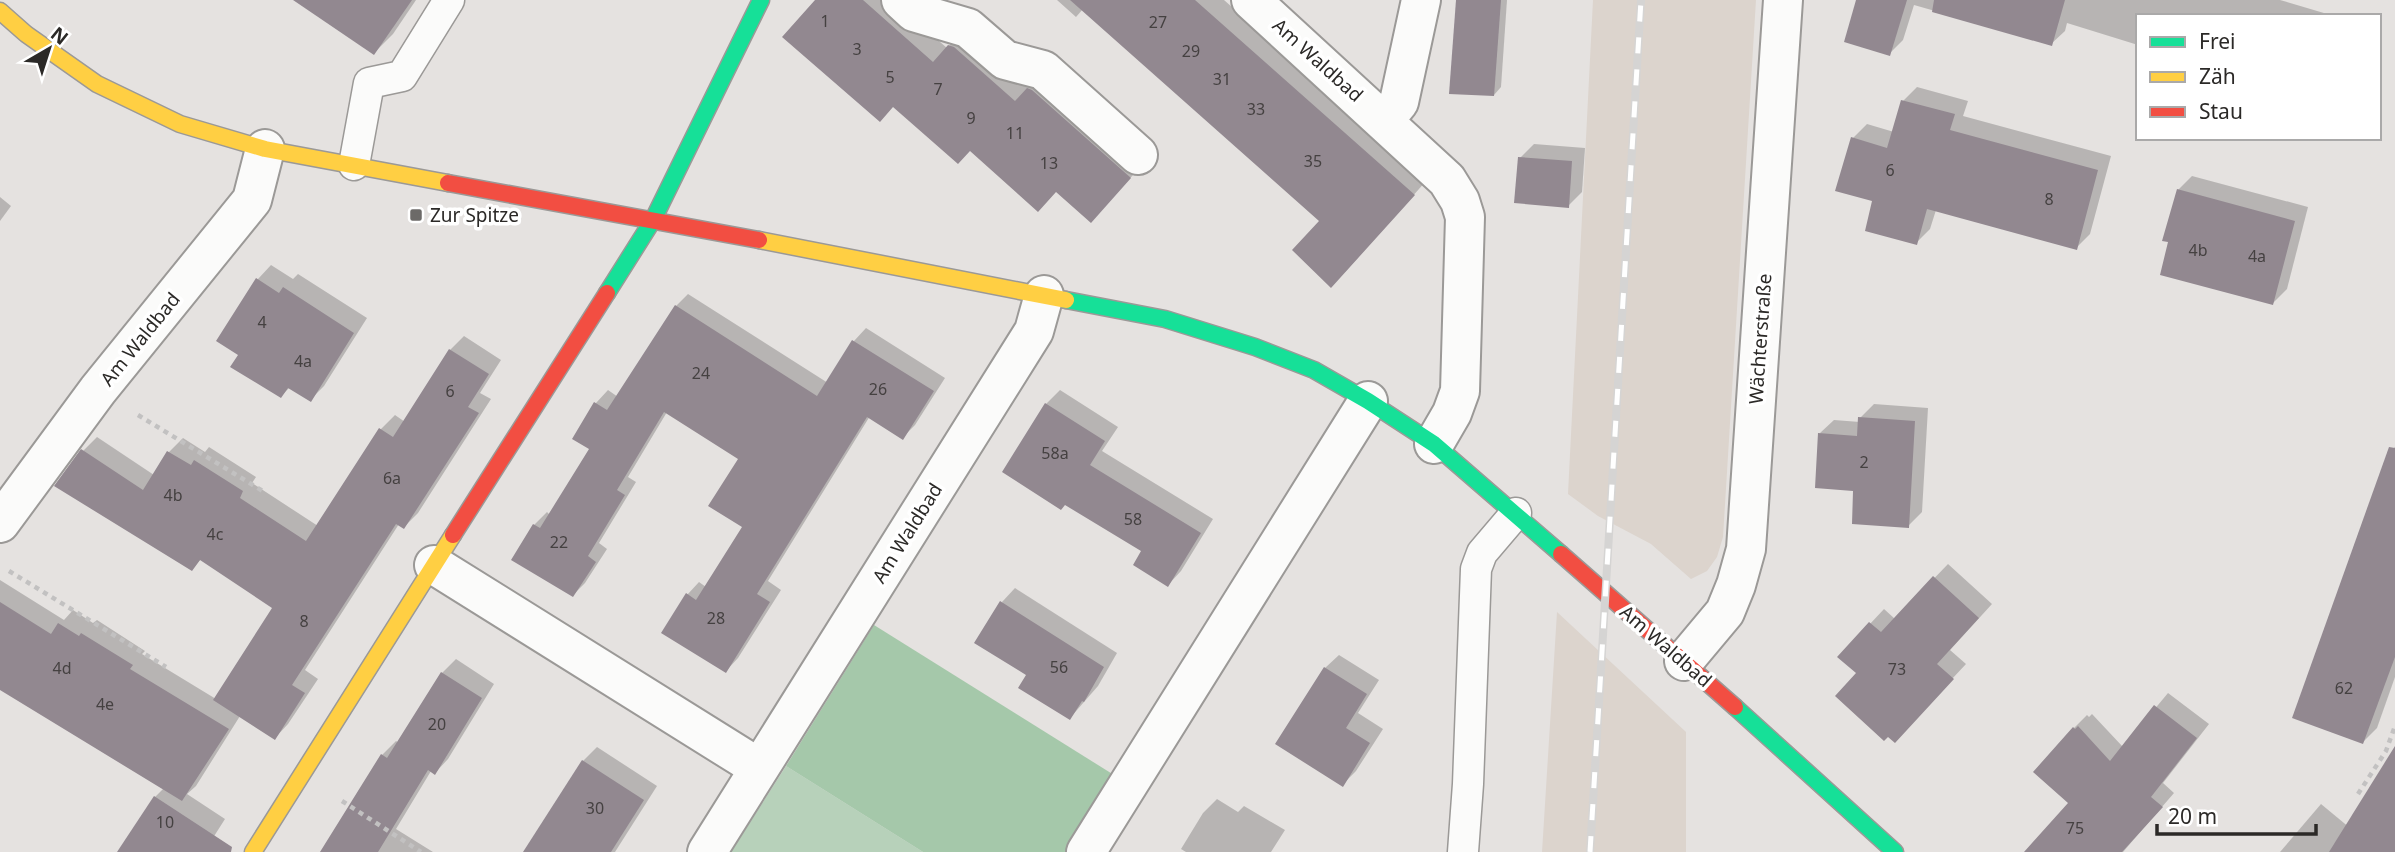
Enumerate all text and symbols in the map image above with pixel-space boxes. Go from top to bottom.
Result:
house number: 1 [820,10,830,32]
house number: 27 [1149,11,1167,33]
street label: Am Waldbad [1267,12,1369,108]
north arrow [14,14,84,84]
legend [2136,14,2381,140]
text: N [46,21,74,51]
text: Frei [2199,27,2235,55]
house number: 3 [852,38,862,60]
house number: 29 [1182,40,1200,62]
text: Zäh [2199,62,2236,90]
house number: 5 [885,66,895,88]
house number: 31 [1213,68,1231,90]
house number: 7 [933,78,943,100]
text: Stau [2199,97,2243,125]
house number: 33 [1247,98,1265,120]
house number: 9 [966,107,976,129]
house number: 11 [1006,122,1024,144]
house number: 35 [1304,150,1322,172]
house number: 13 [1040,152,1058,174]
house number: 6 [1885,159,1895,181]
house number: 8 [2044,188,2054,210]
place label: Zur Spitze [430,202,519,228]
marker: Zur Spitze [408,207,424,223]
house number: 4b [2189,239,2208,261]
house number: 4a [2248,245,2266,267]
street label: Wächterstraße [1742,273,1778,405]
street label: Am Waldbad [94,287,186,391]
house number: 4 [257,311,267,333]
house number: 4a [294,350,312,372]
house number: 24 [692,362,710,384]
house number: 26 [869,378,887,400]
house number: 6 [445,380,455,402]
house number: 58a [1041,442,1069,464]
house number: 2 [1859,451,1869,473]
house number: 6a [383,467,401,489]
street label: Am Waldbad [866,478,948,588]
house number: 4b [164,484,183,506]
house number: 58 [1124,508,1142,530]
house number: 4c [207,523,224,545]
house number: 22 [550,531,568,553]
street label: Am Waldbad [1615,599,1717,693]
house number: 28 [707,607,725,629]
house number: 8 [299,610,309,632]
house number: 56 [1050,656,1068,678]
house number: 4d [53,657,72,679]
house number: 73 [1888,658,1906,680]
house number: 62 [2335,677,2353,699]
house number: 4e [96,693,114,715]
house number: 20 [428,713,446,735]
scale bar [2157,792,2316,836]
house number: 30 [586,797,604,819]
text: 20 m [2168,802,2217,830]
house number: 10 [156,811,174,833]
house number: 75 [2066,817,2084,839]

